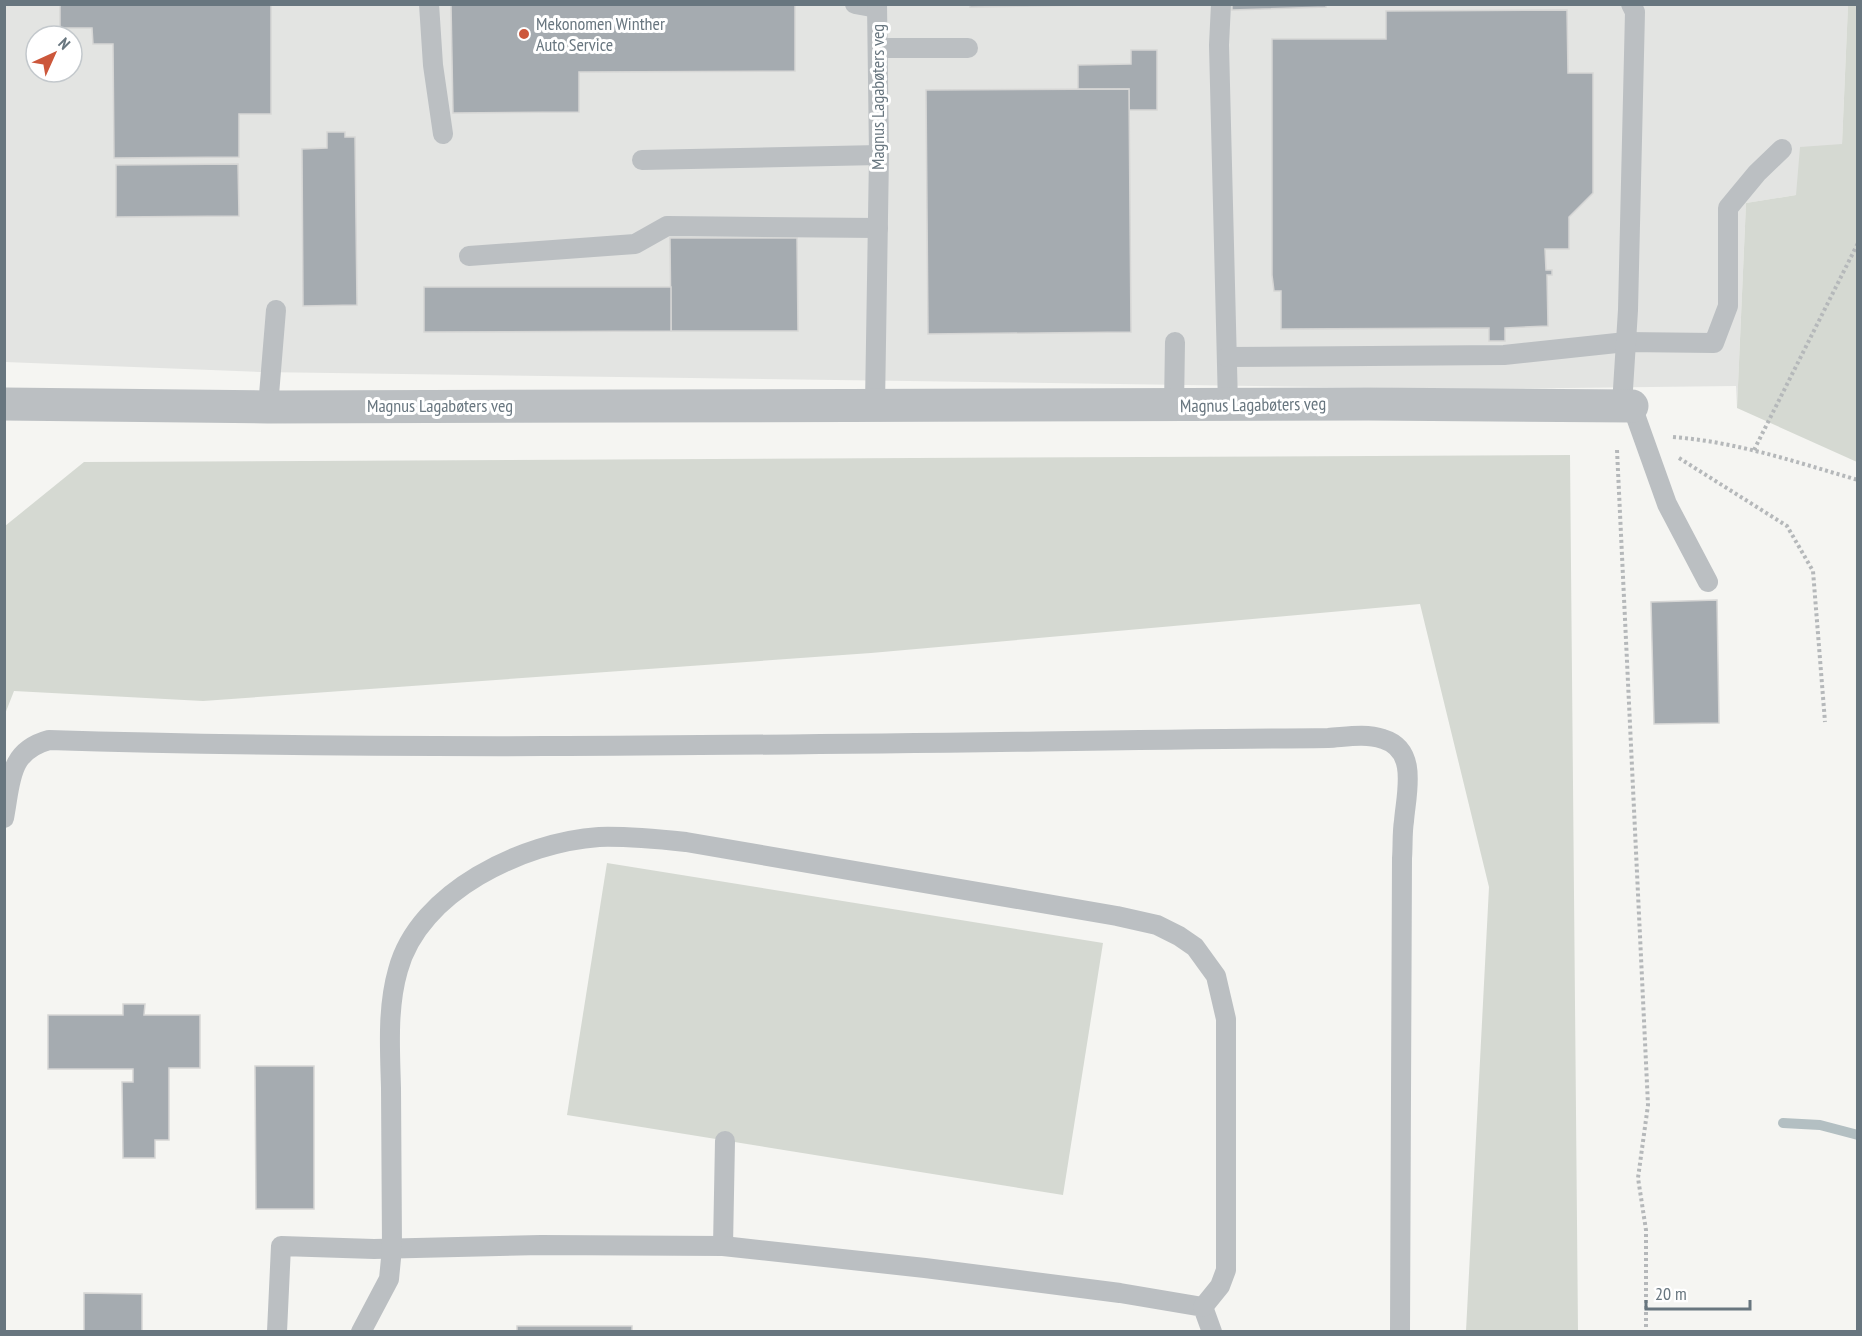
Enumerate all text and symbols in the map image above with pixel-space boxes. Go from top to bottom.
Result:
place label: Mekonomen Winther Auto Service [536,12,665,56]
north arrow [24,24,84,84]
street label: Magnus Lagabøters veg [866,24,889,170]
marker: Mekonomen Winther Auto Service [517,27,531,41]
text: N [54,33,75,54]
street label: Magnus Lagabøters veg [1180,392,1326,417]
street label: Magnus Lagabøters veg [367,394,513,417]
scale bar [1646,1273,1750,1311]
text: 20 m [1655,1282,1687,1305]

